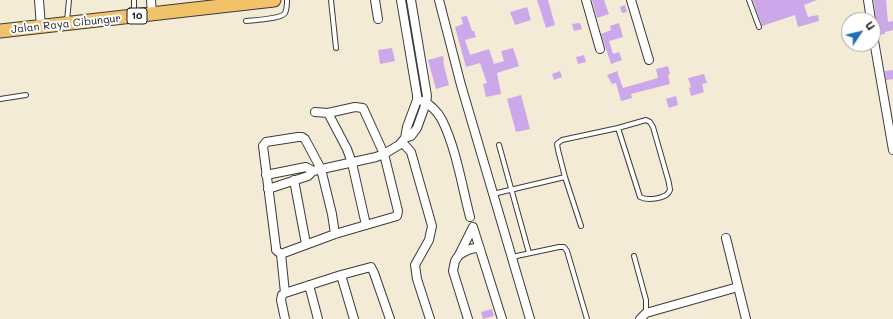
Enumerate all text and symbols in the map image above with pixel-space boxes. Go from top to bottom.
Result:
road number: 10 [127,8,147,24]
street label: Jalan Raya Cibungur [10,12,122,36]
north arrow [841,12,881,52]
text: U [862,18,879,33]

